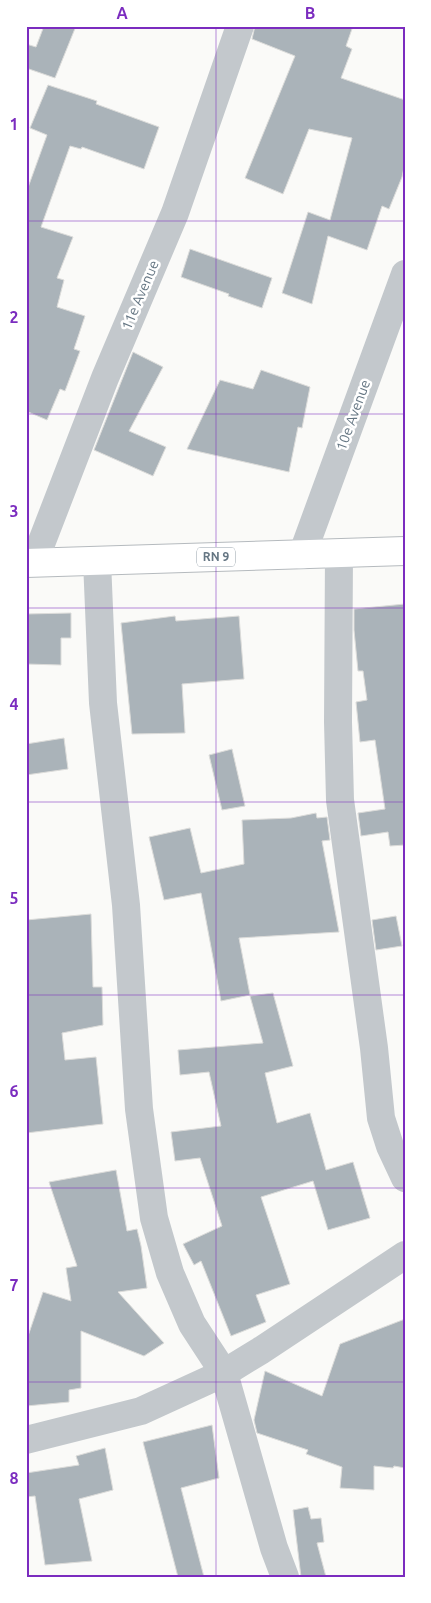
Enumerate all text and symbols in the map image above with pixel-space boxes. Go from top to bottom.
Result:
text: A [116,4,128,22]
text: B [305,4,315,22]
text: 1 [9,115,19,133]
street label: 11e Avenue [118,258,162,332]
text: 2 [9,308,19,326]
street label: 10e Avenue [333,378,373,452]
text: 3 [9,502,19,520]
road number: RN 9 [197,548,235,566]
text: 4 [9,695,19,713]
text: 5 [9,889,19,907]
text: 6 [9,1082,19,1100]
text: 7 [9,1276,19,1294]
text: 8 [9,1469,19,1487]

